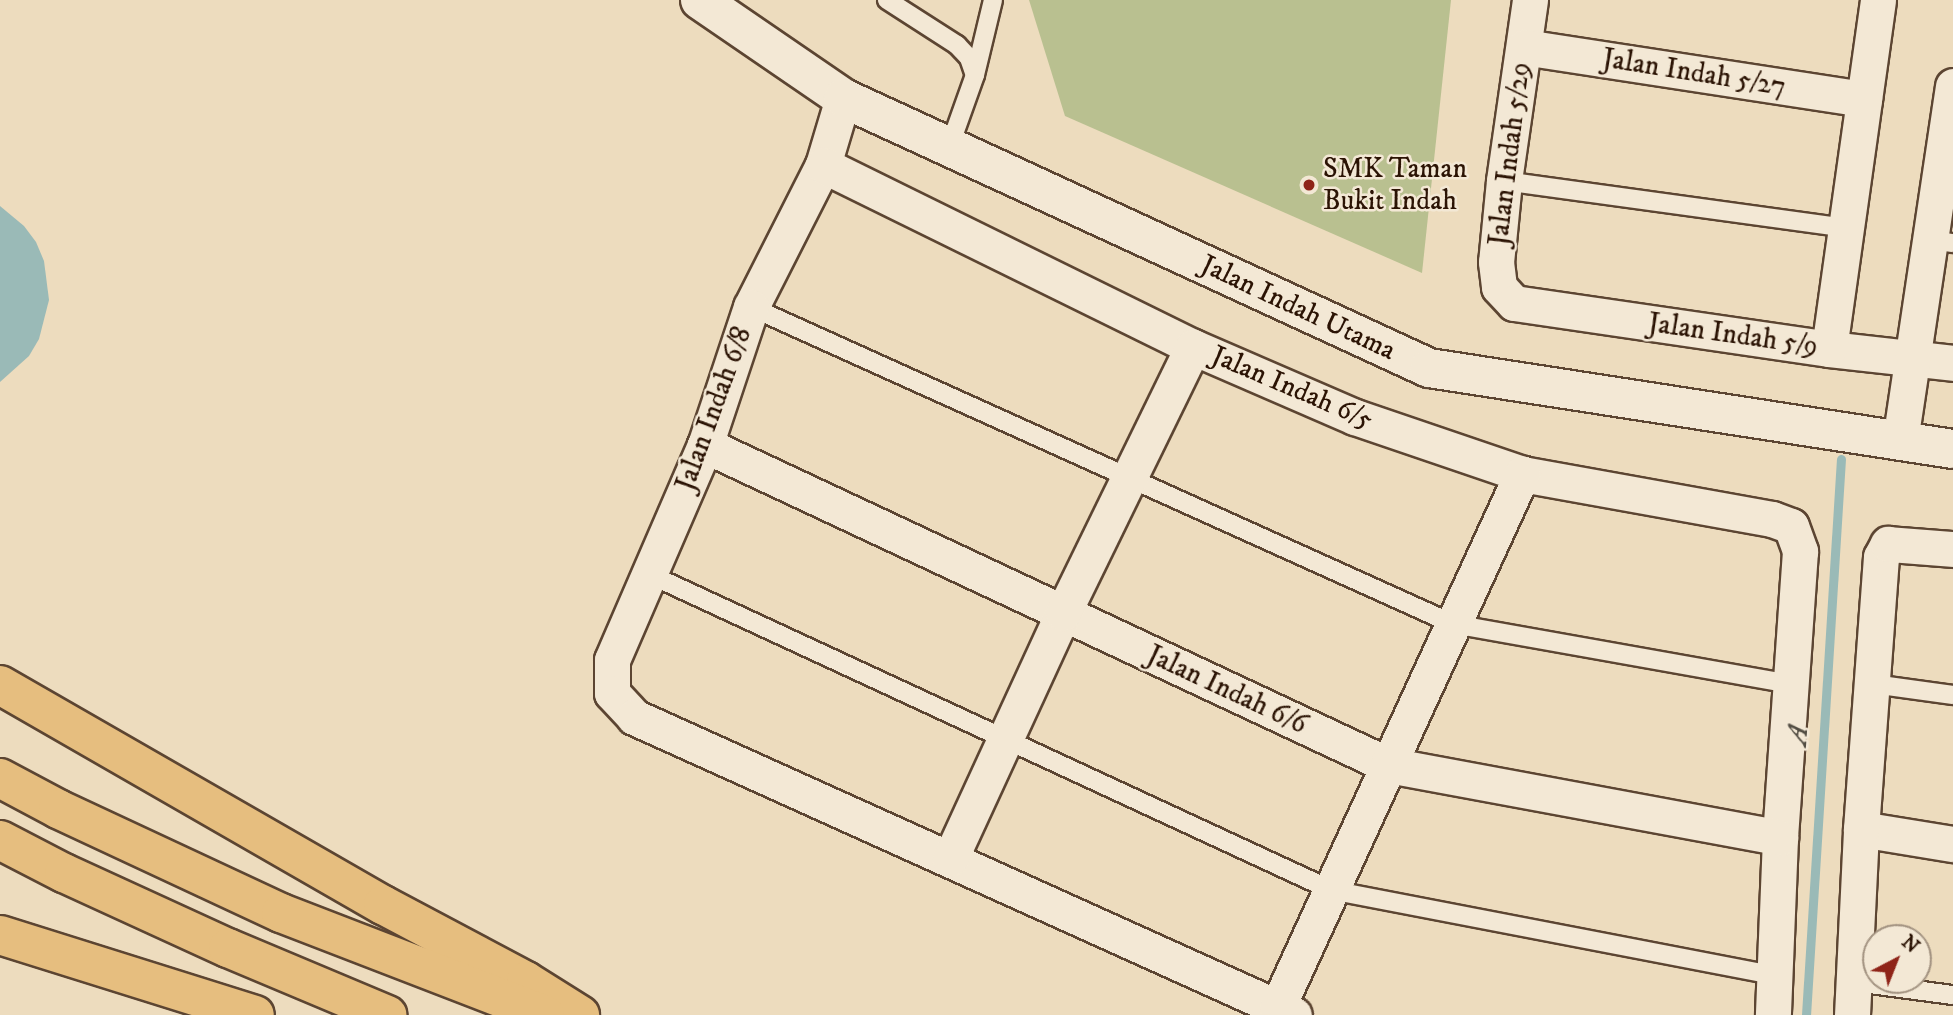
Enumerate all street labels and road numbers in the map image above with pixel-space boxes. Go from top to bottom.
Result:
street label: Jalan Indah 5/27 [1600,42,1788,104]
street label: Jalan Indah 5/29 [1482,60,1538,248]
street label: Jalan Indah Utama [1195,248,1401,368]
street label: Jalan Indah 5/9 [1646,306,1820,364]
street label: Jalan Indah 6/8 [669,322,759,496]
street label: Jalan Indah 6/5 [1206,339,1378,437]
street label: Jalan Indah 6/6 [1142,638,1312,742]

